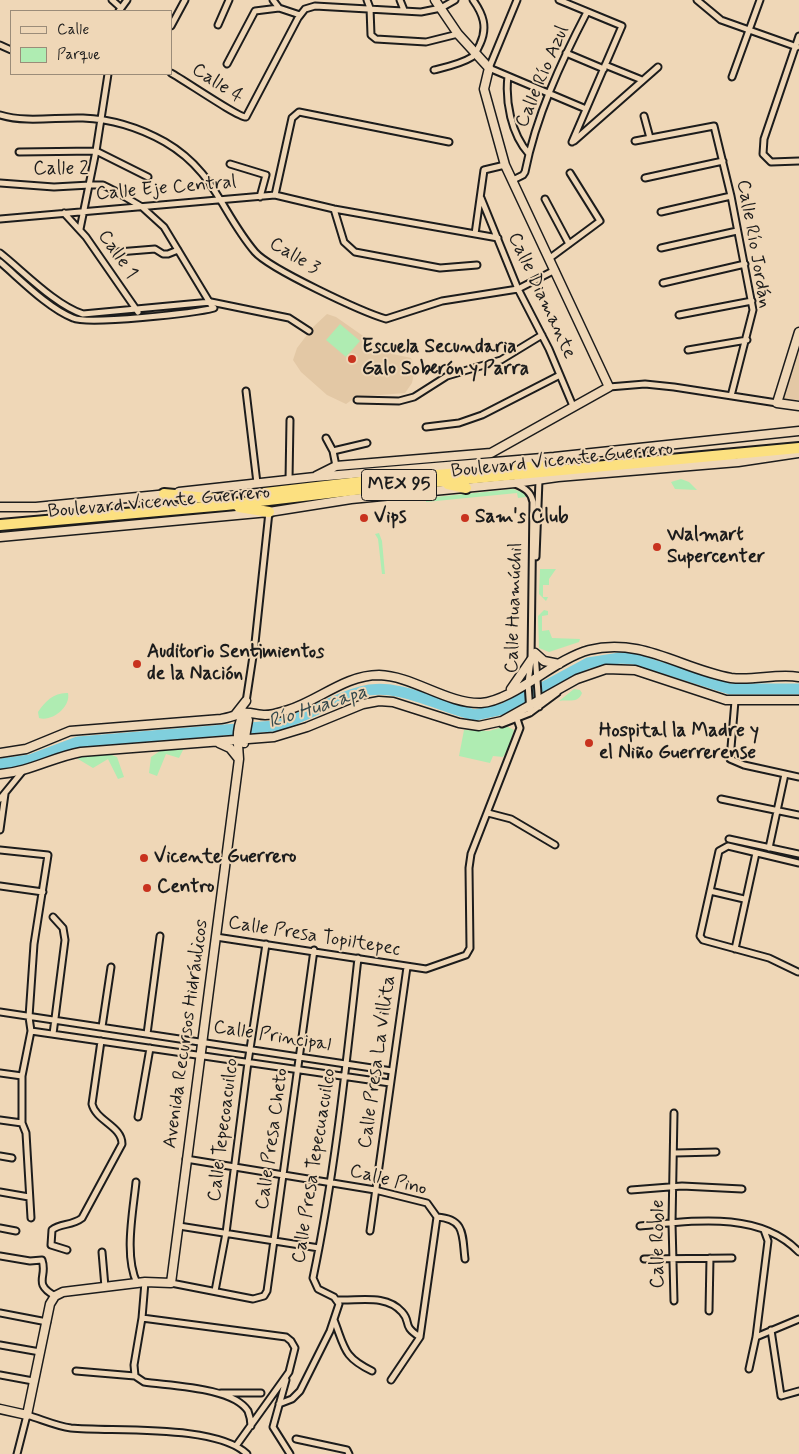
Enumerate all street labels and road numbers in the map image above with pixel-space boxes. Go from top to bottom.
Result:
street label: Calle Río Azul [511,23,575,131]
street label: Calle 4 [187,59,247,109]
street label: Calle 2 [33,159,89,181]
street label: Calle Eje Central [95,172,237,206]
street label: Calle Río Jordán [731,178,775,310]
street label: Calle 1 [92,226,142,284]
street label: Calle Diamante [502,229,580,363]
street label: Calle 3 [265,233,323,281]
street label: Boulevard Vicente Guerrero [450,438,674,484]
road number: MEX 95 [362,470,436,500]
street label: Boulevard Vicente Guerrero [47,482,271,524]
street label: Calle Huamúchil [501,542,529,674]
street label: Calle Presa Topiltepec [226,912,402,962]
street label: Avenida Recursos Hidráulicos [160,918,214,1150]
street label: Calle Presa La Villita [355,974,401,1150]
street label: Calle Principal [212,1016,332,1058]
street label: Calle Tepecoacuilco [204,1057,244,1203]
street label: Calle Presa Cheto [252,1067,294,1211]
street label: Calle Presa Tepecuacuilco [288,1067,342,1265]
street label: Calle Pino [347,1160,429,1202]
street label: Calle Roble [648,1200,670,1288]

